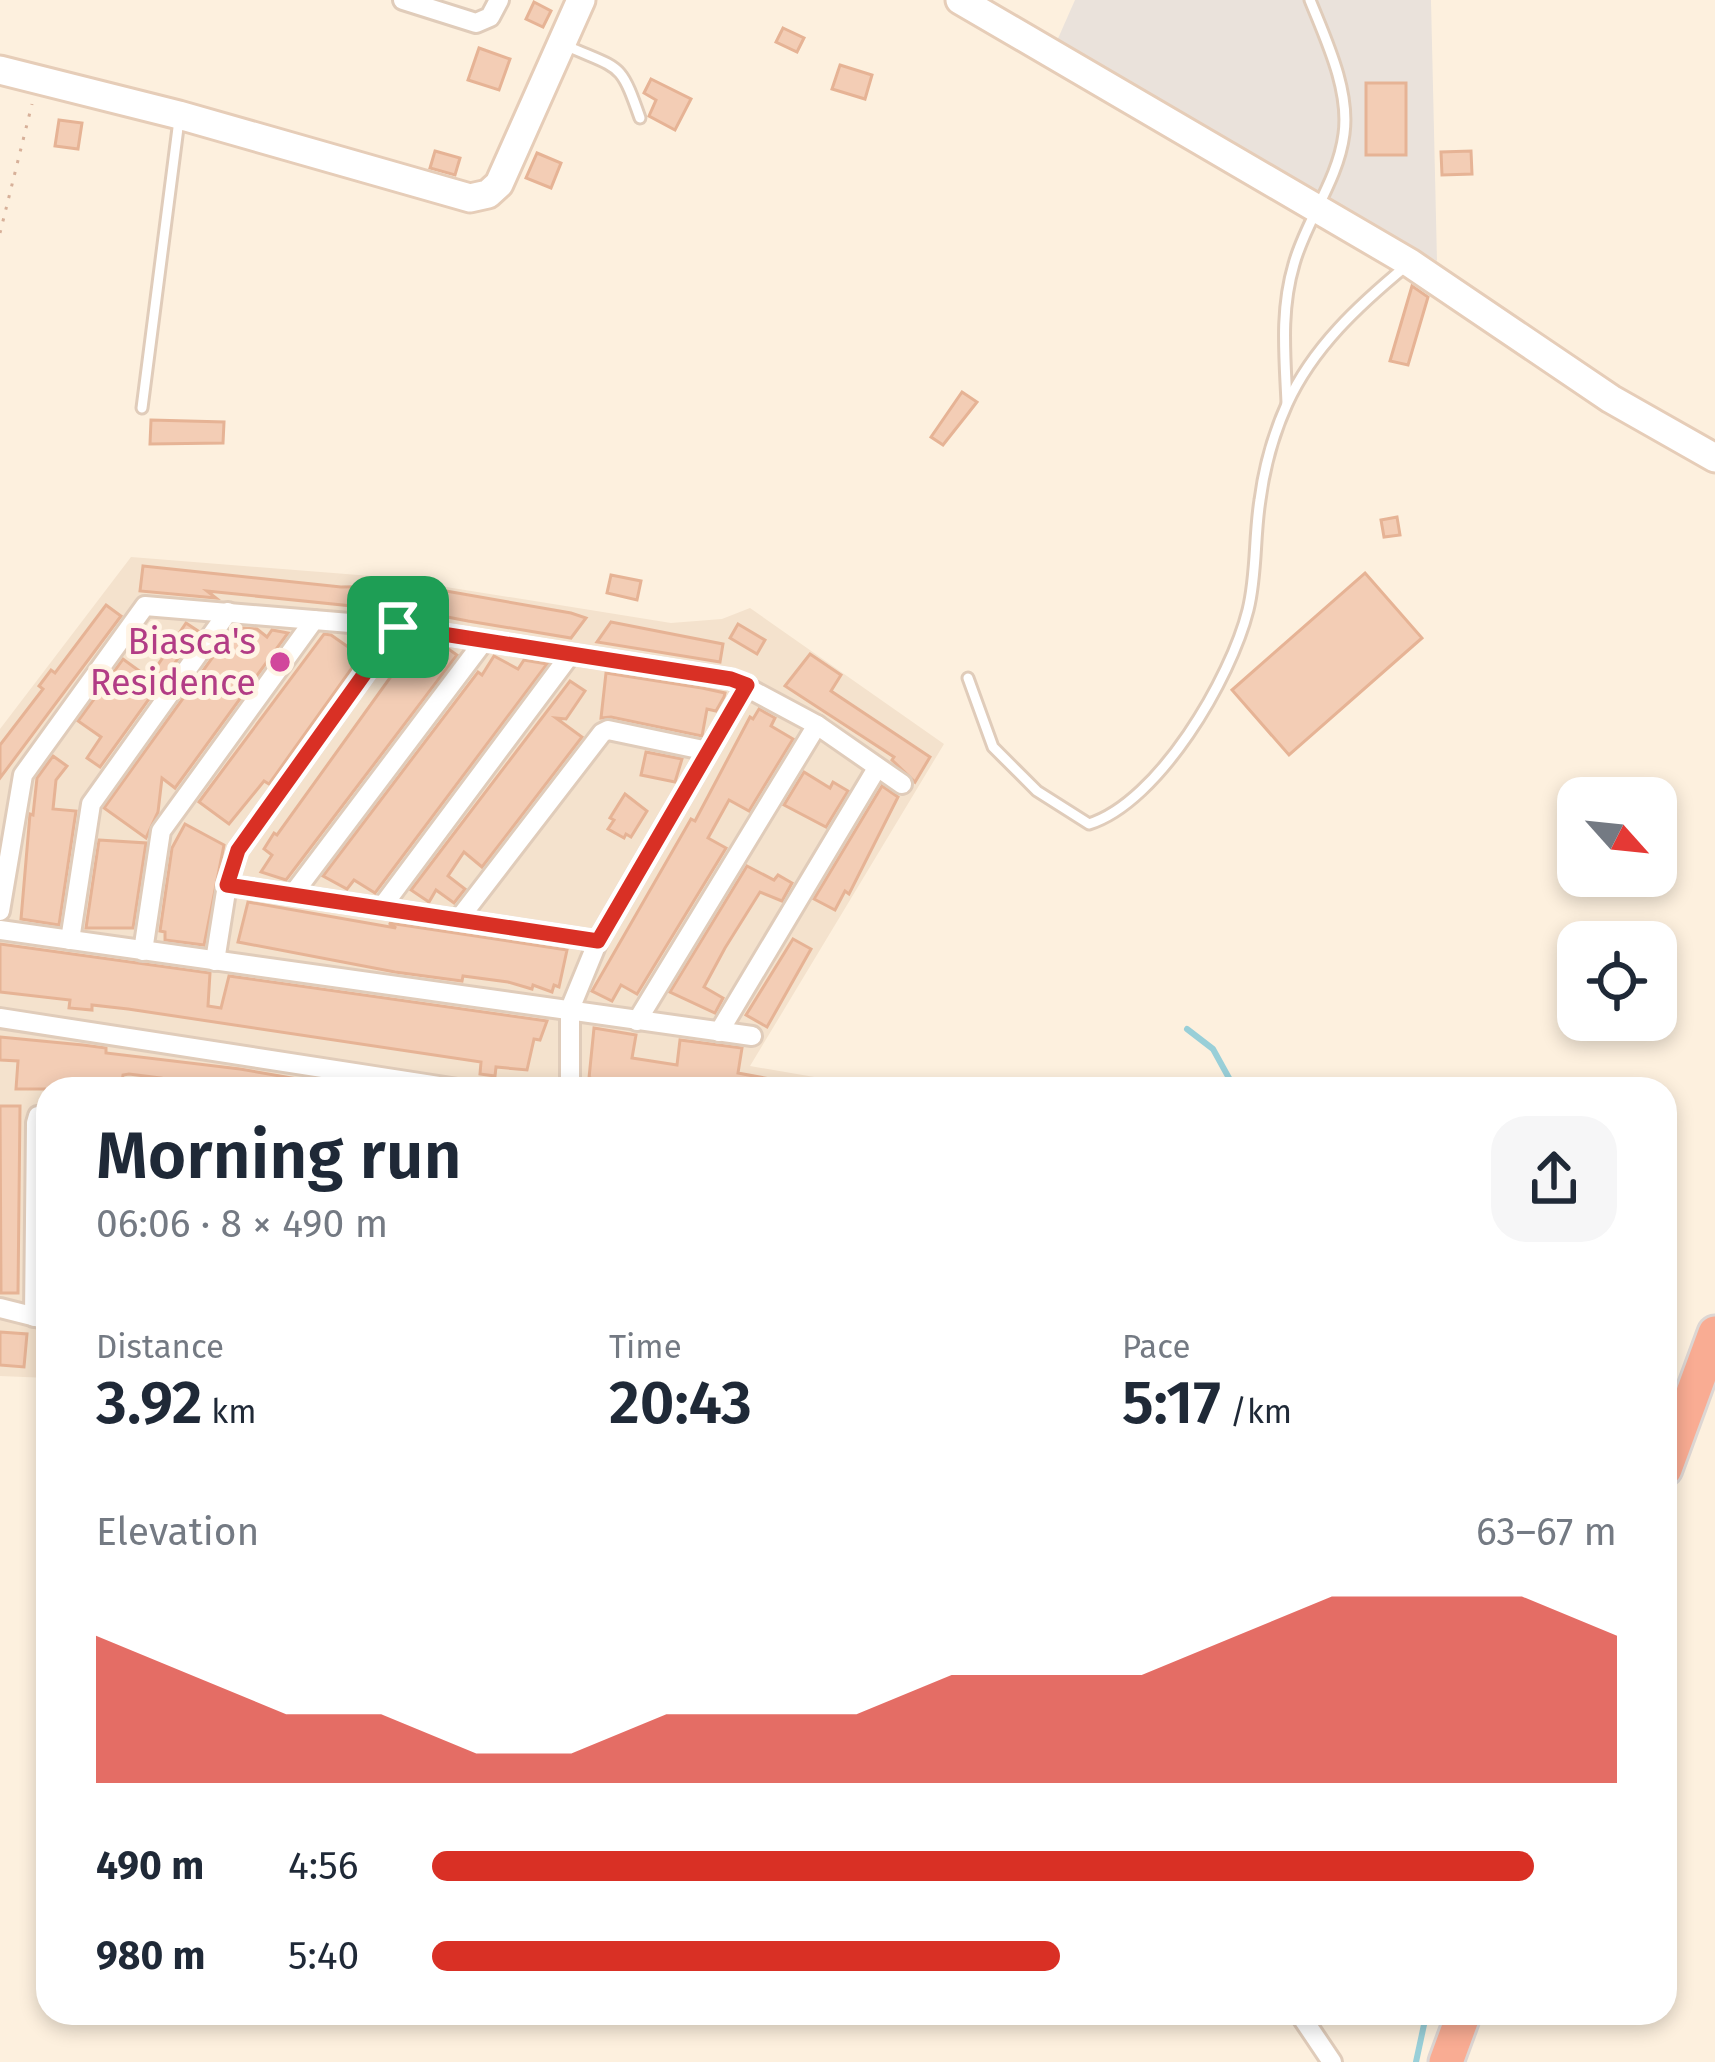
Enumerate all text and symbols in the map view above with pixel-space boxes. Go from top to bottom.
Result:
pin [347,576,449,678]
icon: arrive [365,594,431,660]
place label: Biasca's Residence [90,620,256,705]
marker: Biasca's Residence [267,649,293,675]
north arrow [1557,777,1677,897]
map controls [1557,777,1677,1041]
button: locate [1557,921,1677,1041]
text: Morning run [96,1116,462,1195]
button: share [1491,1116,1617,1242]
text: 06:06 · 8 × 490 m [96,1201,388,1247]
text: Distance [96,1327,224,1367]
text: Time [609,1327,682,1367]
text: Pace [1122,1327,1190,1367]
text: 3.92 [96,1367,203,1439]
text: 20:43 [609,1367,752,1439]
text: 5:17 [1122,1367,1221,1439]
text: km [203,1392,256,1432]
text: /km [1221,1392,1292,1432]
text: Elevation [96,1509,259,1555]
text: 63–67 m [1476,1509,1617,1555]
text: 490 m [96,1843,204,1889]
text: 4:56 [288,1843,359,1889]
text: 980 m [96,1933,206,1979]
text: 5:40 [288,1933,359,1979]

